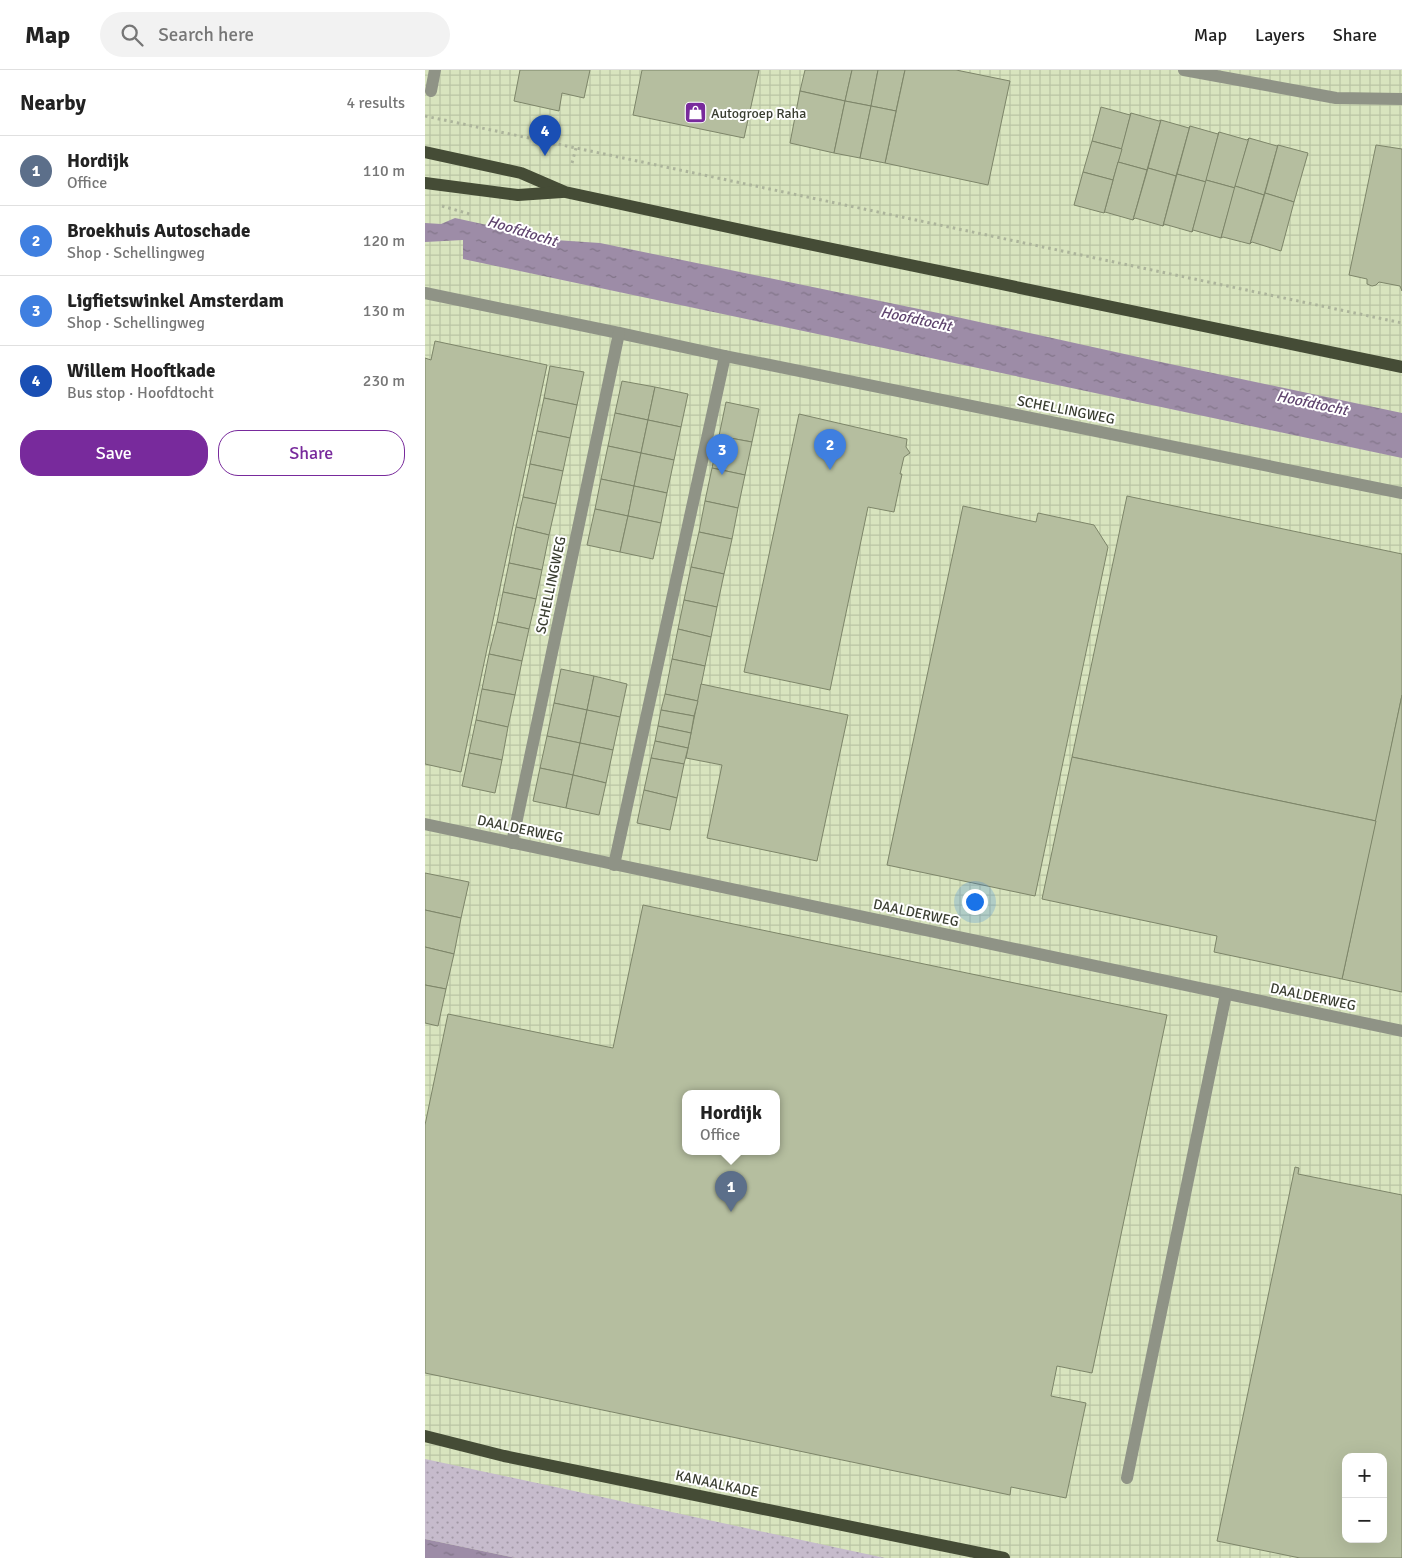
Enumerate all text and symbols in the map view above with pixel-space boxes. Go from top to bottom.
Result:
search box [100,12,450,57]
text: Map [25,20,70,50]
icon: search [118,21,146,49]
text: Search here [158,23,254,47]
text: Map [1194,24,1227,46]
text: Layers [1255,24,1305,46]
text: Share [1333,24,1377,46]
text: Nearby [20,90,86,116]
text: 4 results [346,93,405,113]
shop icon: Autogroep Raha [683,101,707,125]
place label: Autogroep Raha [711,105,806,122]
pin: 4 [529,115,561,156]
text: Hordijk [67,149,129,173]
text: 1 [32,161,40,181]
text: 110 m [363,161,405,181]
text: Office [67,173,107,193]
water label: Hoofdtocht [485,212,561,251]
text: Broekhuis Autoschade [67,219,250,243]
text: 2 [32,231,40,251]
text: 120 m [363,231,405,251]
text: Shop · Schellingweg [67,243,205,263]
text: Ligfietswinkel Amsterdam [67,289,284,313]
text: 3 [32,301,40,321]
text: 130 m [363,301,405,321]
water label: Hoofdtocht [879,303,955,336]
text: Shop · Schellingweg [67,313,205,333]
text: Willem Hooftkade [67,359,216,383]
text: 4 [32,371,40,391]
text: 230 m [363,371,405,391]
text: Bus stop · Hoofdtocht [67,383,214,403]
water label: Hoofdtocht [1275,387,1351,420]
street label: SCHELLINGWEG [1016,392,1116,428]
pin: 2 [814,429,846,470]
button: Save [20,430,208,476]
button: Share [218,430,405,476]
pin: 3 [706,434,738,475]
street label: SCHELLINGWEG [532,535,570,635]
street label: DAALDERWEG [476,812,564,846]
your location [962,889,988,915]
street label: DAALDERWEG [872,896,960,930]
street label: DAALDERWEG [1269,980,1357,1014]
popup [682,1090,780,1155]
text: Hordijk [700,1101,762,1125]
text: Office [700,1125,740,1145]
pin: 1 [715,1171,747,1212]
map controls [1342,1453,1387,1543]
button: + [1342,1453,1387,1498]
street label: KANAALKADE [674,1467,760,1501]
button: − [1342,1498,1387,1543]

